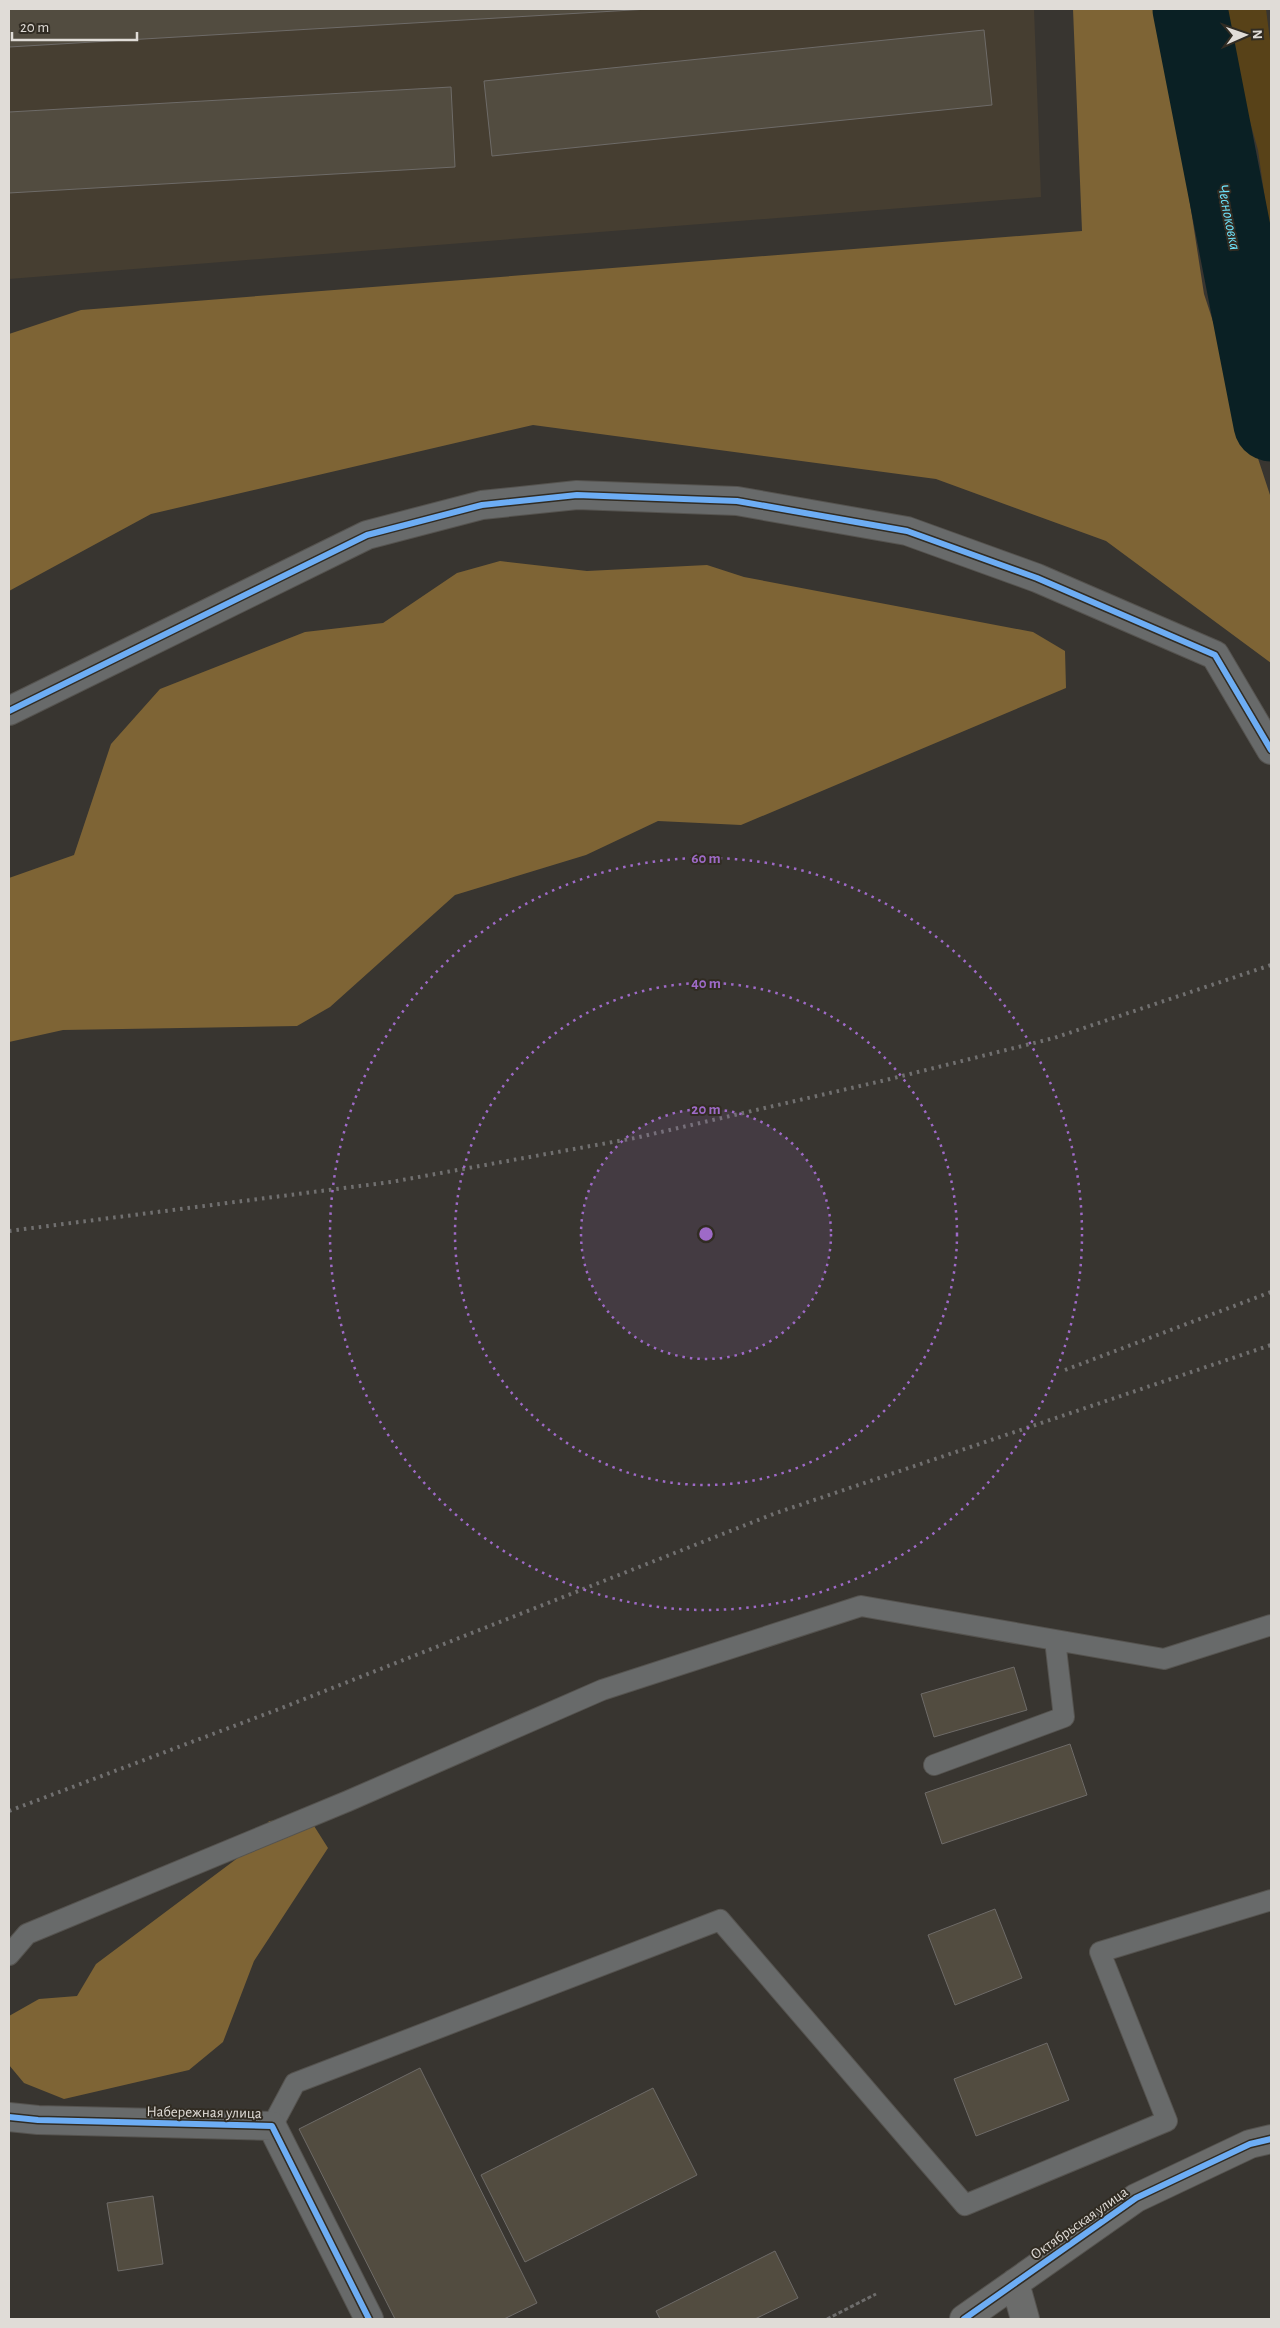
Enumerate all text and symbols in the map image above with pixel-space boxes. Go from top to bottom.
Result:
scale bar [12,10,138,42]
north arrow [1220,10,1270,60]
text: 20 m [20,20,49,35]
text: N [1250,29,1264,40]
water label: Чесноковка [1215,183,1243,252]
text: 60 m [691,851,721,866]
text: 40 m [691,976,721,991]
text: 20 m [691,1102,721,1117]
centre of rings [697,1225,715,1243]
street label: Набережная улица [146,2104,262,2121]
street label: Октябрьская улица [1028,2184,1131,2262]

